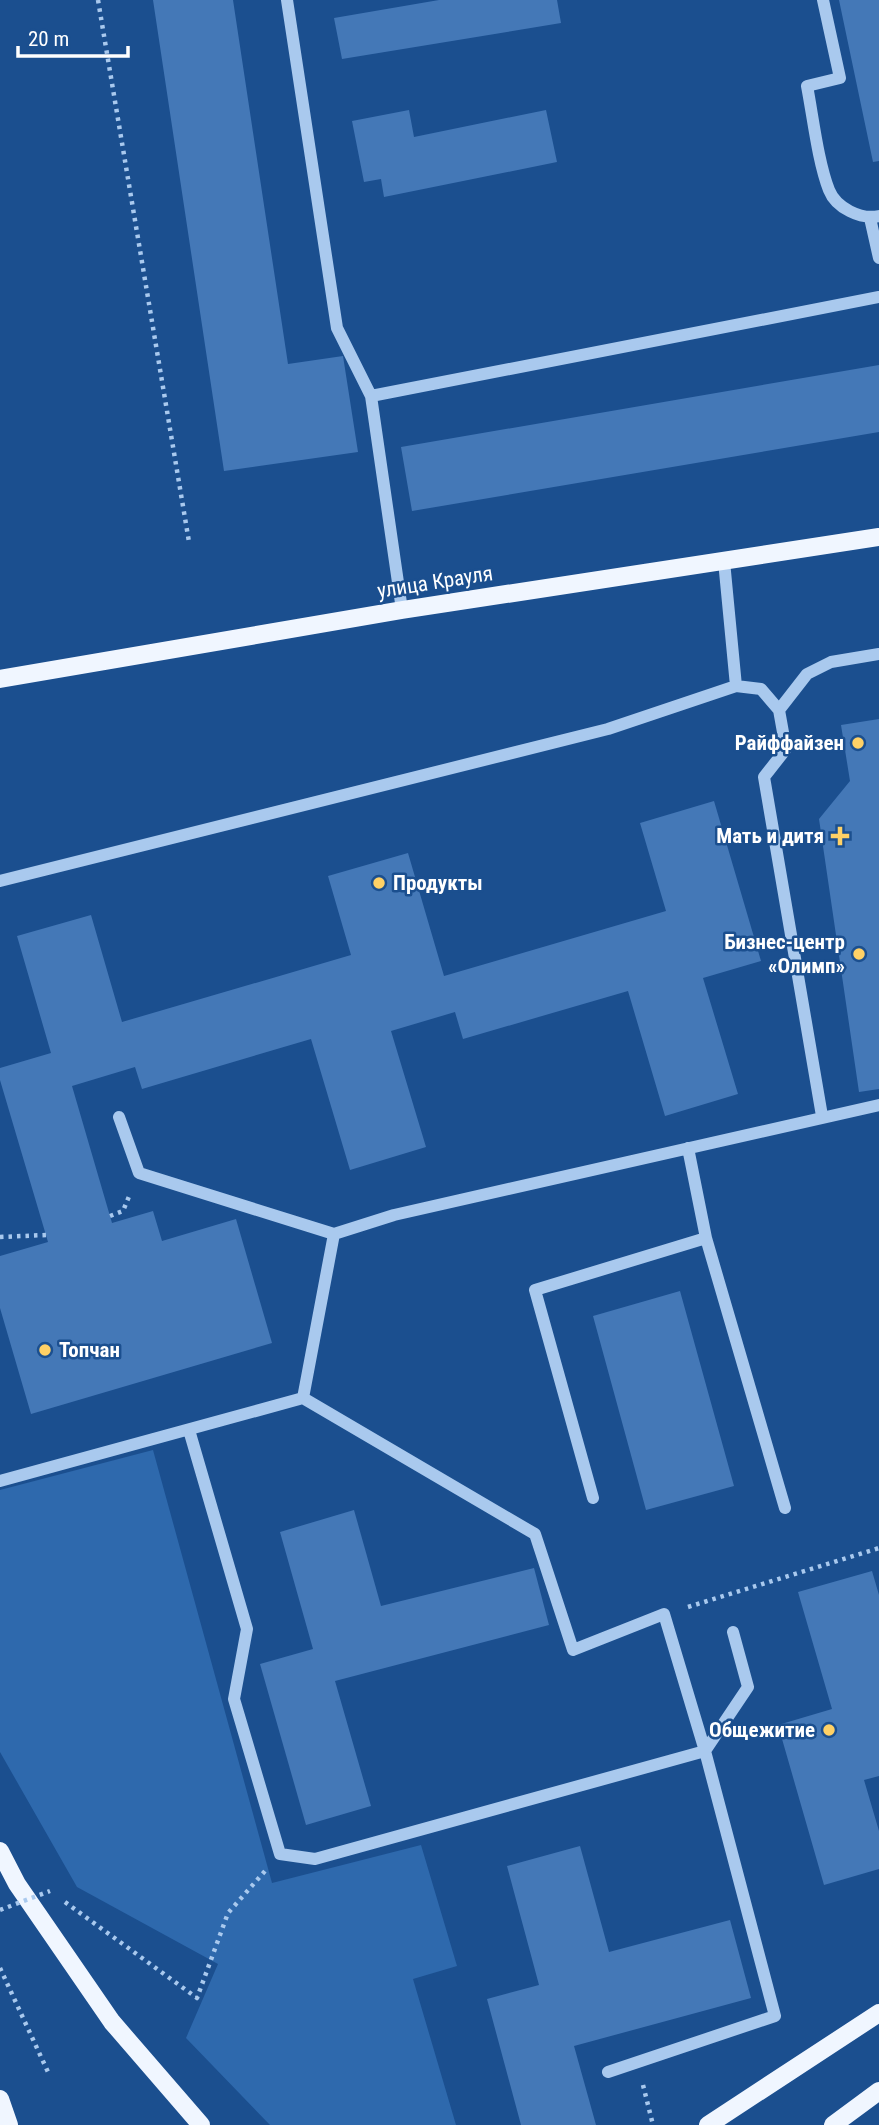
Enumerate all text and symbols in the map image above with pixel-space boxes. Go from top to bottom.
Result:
scale bar [18,14,128,58]
text: 20 m [28,27,69,51]
street label: улица Крауля [376,561,494,603]
place label: Райффайзен [735,731,844,755]
marker: Райффайзен [850,735,866,751]
place label: Мать и дитя [716,824,824,848]
marker: Мать и дитя [830,826,850,846]
place label: Продукты [393,871,483,895]
marker: Продукты [371,875,387,891]
place label: Бизнес-центр «Олимп» [724,930,845,978]
marker: Бизнес-центр «Олимп» [851,946,867,962]
place label: Топчан [59,1338,120,1362]
marker: Топчан [37,1342,53,1358]
place label: Общежитие [709,1718,815,1742]
marker: Общежитие [821,1722,837,1738]

